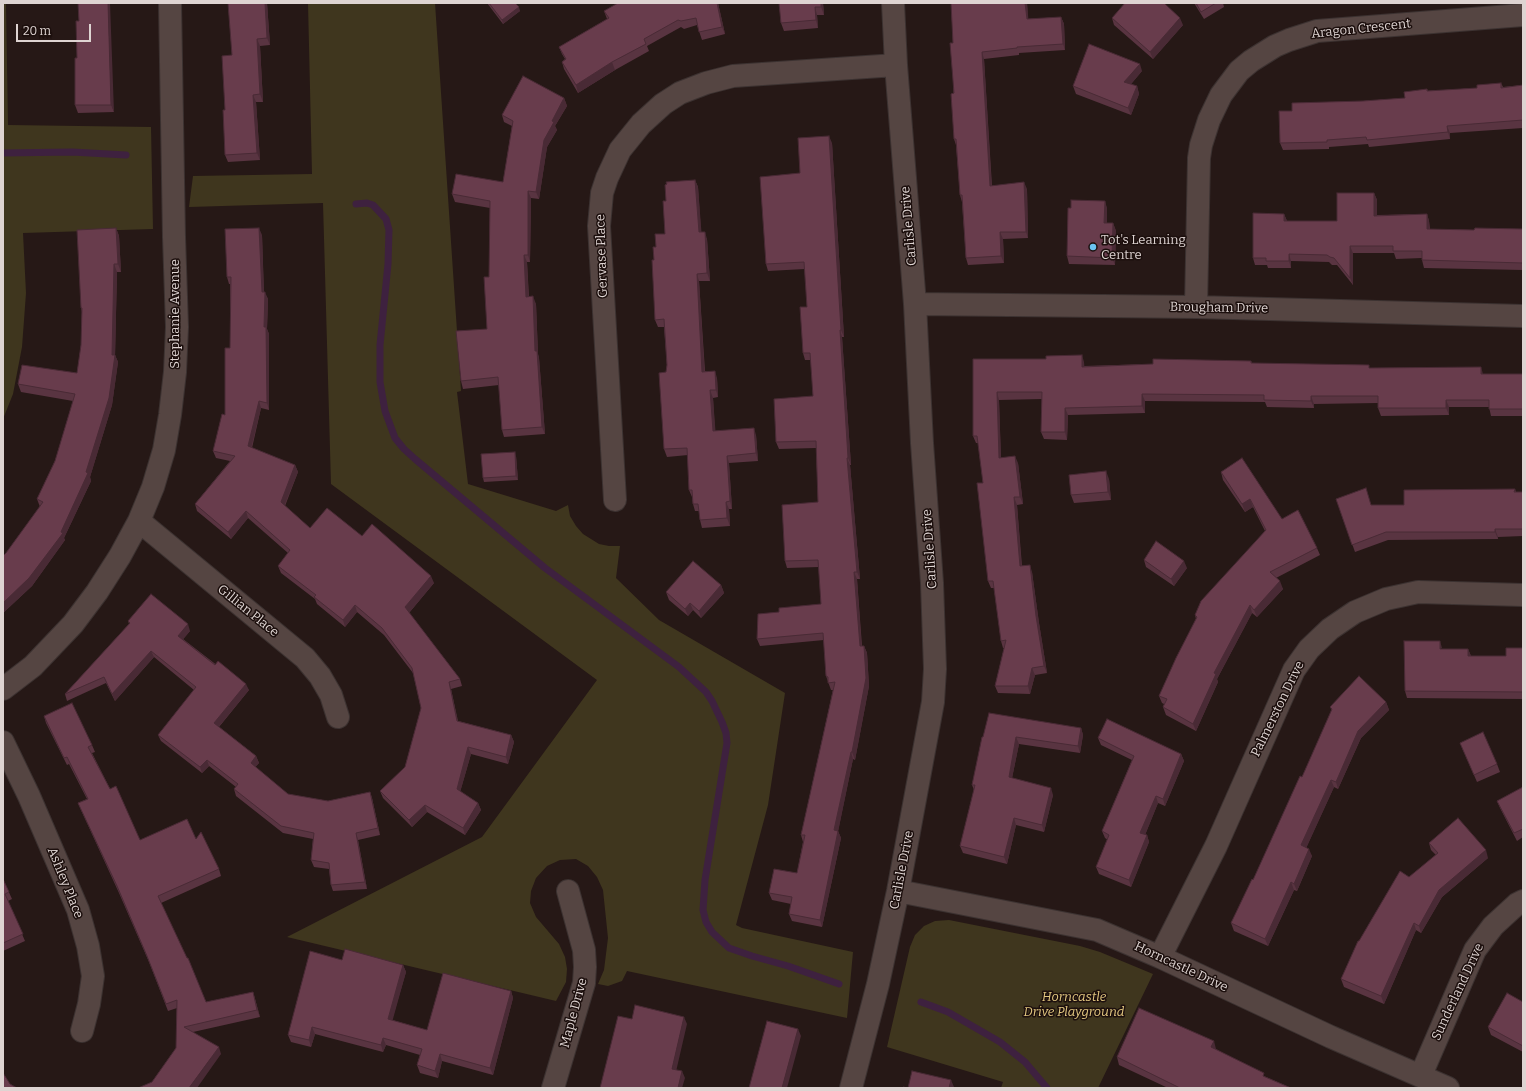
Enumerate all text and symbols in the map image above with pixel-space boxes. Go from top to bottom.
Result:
scale bar [18,16,93,42]
street label: Aragon Crescent [1310,16,1412,42]
text: 20 m [23,24,51,38]
street label: Carlisle Drive [898,185,920,267]
street label: Gervase Place [593,214,611,298]
place label: Tot's Learning Centre [1101,232,1186,263]
marker: Tot's Learning Centre [1088,242,1098,252]
street label: Stephanie Avenue [167,259,183,369]
street label: Brougham Drive [1170,299,1268,317]
street label: Carlisle Drive [919,509,941,589]
street label: Gillian Place [214,582,282,640]
street label: Palmerston Drive [1248,659,1308,759]
street label: Carlisle Drive [887,829,917,911]
street label: Ashley Place [44,845,86,921]
street label: Horncastle Drive [1132,939,1230,995]
street label: Sunderland Drive [1429,941,1487,1043]
street label: Maple Drive [557,976,591,1050]
park label: Horncastle Drive Playground [1024,989,1124,1020]

